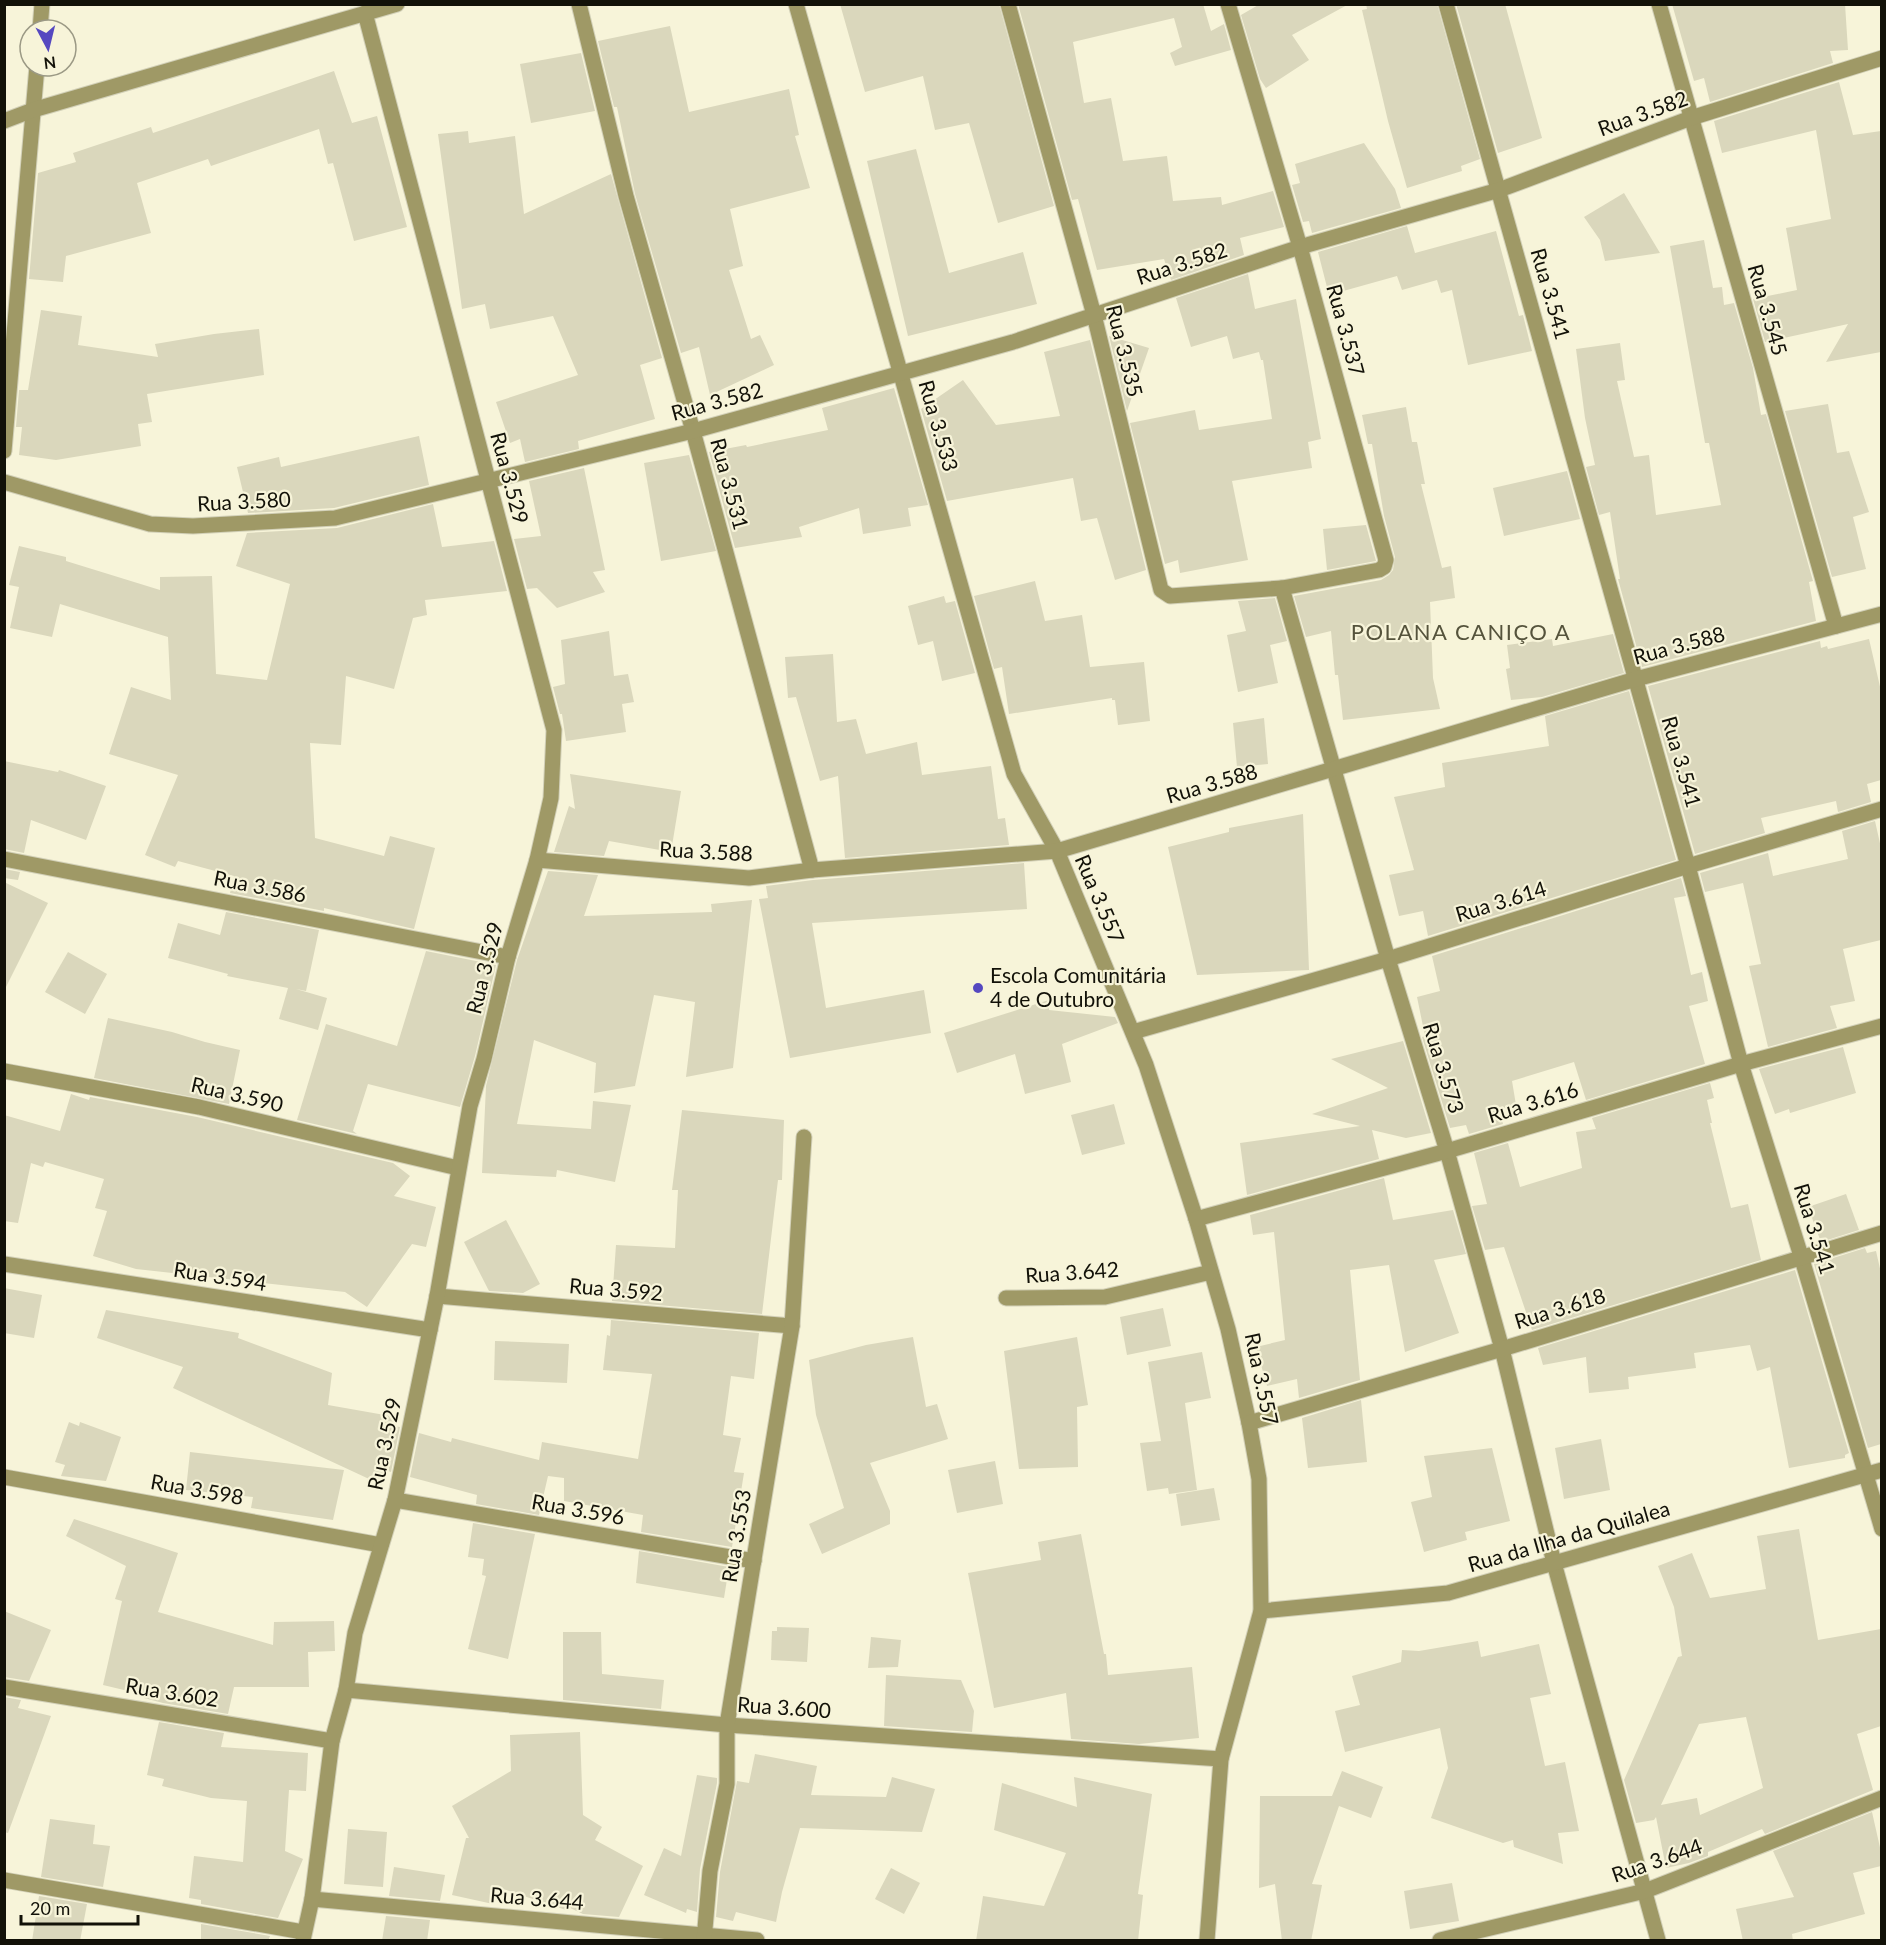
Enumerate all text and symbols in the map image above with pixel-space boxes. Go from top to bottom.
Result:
north arrow [18,18,78,78]
text: N [43,53,57,74]
street label: Rua 3.582 [1594,85,1691,140]
street label: Rua 3.582 [1133,236,1230,289]
street label: Rua 3.541 [1526,245,1576,342]
street label: Rua 3.545 [1743,261,1793,358]
street label: Rua 3.537 [1322,281,1371,378]
street label: Rua 3.535 [1102,302,1149,399]
street label: Rua 3.582 [668,376,765,425]
street label: Rua 3.533 [914,377,964,474]
street label: Rua 3.529 [486,429,535,526]
street label: Rua 3.531 [706,435,755,532]
street label: Rua 3.580 [196,486,291,515]
district label: POLANA CANIÇO A [1351,618,1571,645]
street label: Rua 3.588 [1630,620,1727,669]
street label: Rua 3.541 [1657,713,1707,810]
street label: Rua 3.588 [1163,758,1260,808]
street label: Rua 3.588 [659,836,754,865]
street label: Rua 3.557 [1071,850,1130,947]
street label: Rua 3.586 [212,864,309,907]
street label: Rua 3.614 [1452,875,1549,926]
street label: Rua 3.529 [460,919,507,1016]
place label: Escola Comunitária 4 de Outubro [990,962,1166,1011]
marker: Escola Comunitária 4 de Outubro [971,981,985,995]
street label: Rua 3.573 [1419,1019,1470,1116]
street label: Rua 3.590 [189,1071,286,1116]
street label: Rua 3.616 [1484,1076,1581,1127]
street label: Rua 3.541 [1790,1180,1841,1277]
street label: Rua 3.594 [172,1256,269,1295]
street label: Rua 3.642 [1024,1256,1120,1287]
street label: Rua 3.592 [568,1272,664,1305]
street label: Rua 3.618 [1511,1282,1608,1333]
street label: Rua 3.557 [1240,1330,1284,1427]
street label: Rua 3.529 [362,1395,406,1492]
street label: Rua 3.598 [149,1468,246,1509]
street label: Rua 3.553 [716,1487,755,1584]
street label: Rua 3.596 [530,1488,627,1529]
street label: Rua da Ilha da Quilalea [1465,1495,1672,1576]
street label: Rua 3.602 [124,1672,221,1711]
street label: Rua 3.600 [736,1691,832,1722]
street label: Rua 3.644 [1608,1832,1705,1887]
street label: Rua 3.644 [489,1881,585,1914]
scale bar [21,1888,138,1926]
text: 20 m [30,1897,70,1919]

